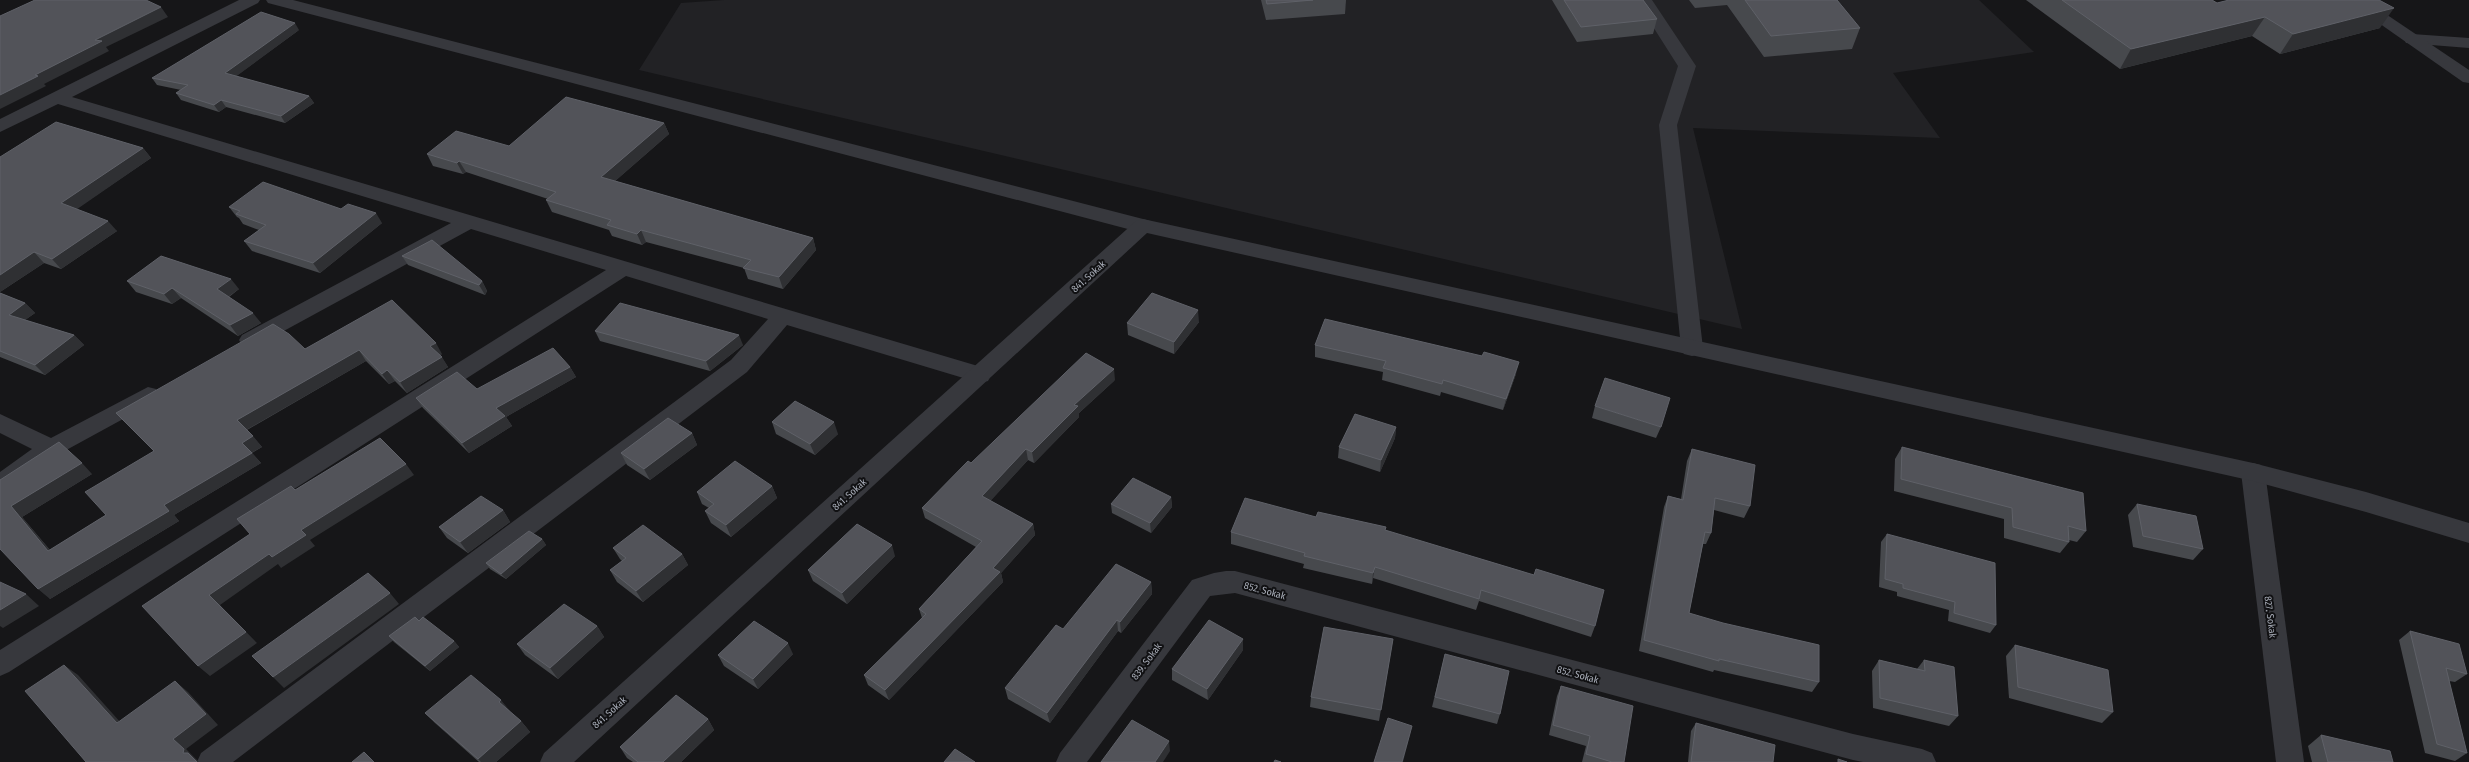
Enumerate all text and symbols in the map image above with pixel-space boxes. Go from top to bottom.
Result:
street label: 841. Sokak [1069,258,1109,295]
street label: 841. Sokak [830,476,870,513]
street label: 852. Sokak [1243,580,1287,602]
street label: 827. Sokak [2261,596,2279,639]
street label: 839. Sokak [1129,641,1165,682]
street label: 852. Sokak [1556,664,1600,686]
street label: 841. Sokak [590,694,630,731]

